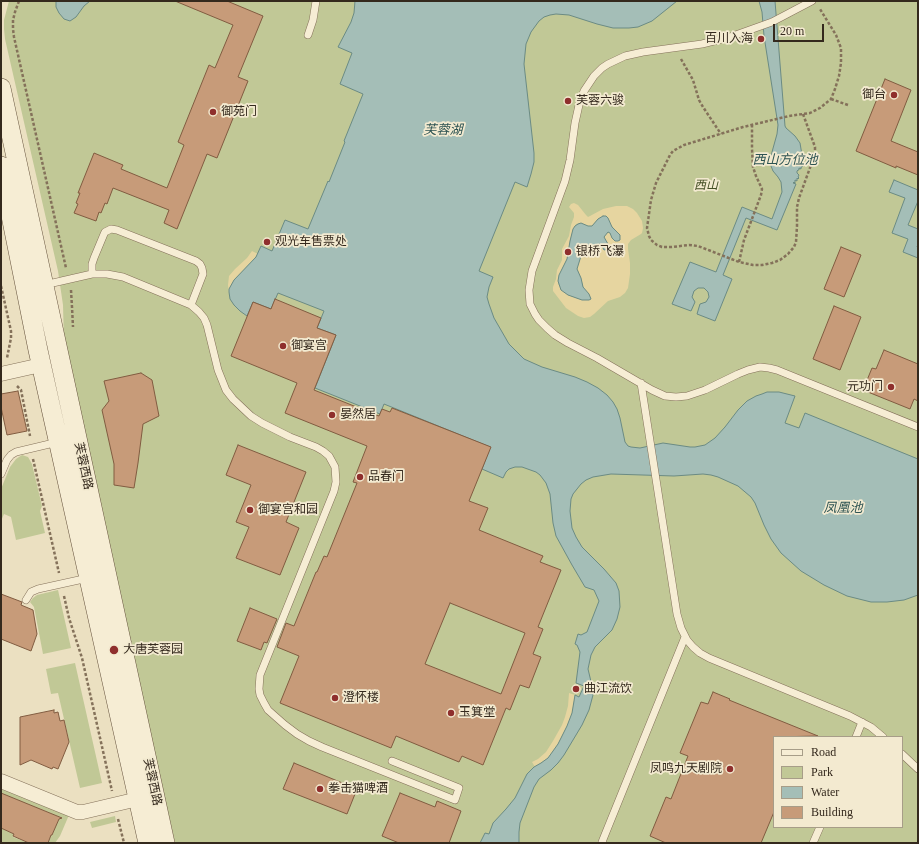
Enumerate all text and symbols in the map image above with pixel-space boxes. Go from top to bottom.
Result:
scale bar [775,16,826,42]
text: 20 m [780,24,804,38]
place label: 百川入海 [705,32,753,46]
marker: 百川入海 [756,34,766,44]
place label: 御台 [862,88,886,102]
marker: 御台 [889,90,899,100]
place label: 芙蓉六骏 [576,94,624,108]
marker: 芙蓉六骏 [563,96,573,106]
place label: 御苑门 [221,105,257,119]
marker: 御苑门 [208,107,218,117]
water label: 芙蓉湖 [424,123,462,139]
water label: 西山方位池 [753,153,817,169]
park label: 西山 [694,179,718,193]
place label: 观光车售票处 [275,235,347,249]
marker: 观光车售票处 [262,237,272,247]
place label: 银桥飞瀑 [576,245,624,259]
marker: 银桥飞瀑 [563,247,573,257]
place label: 御宴宫 [291,339,327,353]
marker: 御宴宫 [278,341,288,351]
place label: 元功门 [847,380,883,394]
marker: 元功门 [886,382,896,392]
place label: 晏然居 [340,408,376,422]
marker: 晏然居 [327,410,337,420]
street label: 芙蓉西路 [71,441,95,491]
place label: 品春门 [368,470,404,484]
marker: 品春门 [355,472,365,482]
water label: 凤凰池 [824,501,862,517]
place label: 御宴宫和园 [258,503,318,517]
marker: 御宴宫和园 [245,505,255,515]
place label: 大唐芙蓉园 [123,643,183,657]
marker: 大唐芙蓉园 [108,644,120,656]
place label: 曲江流饮 [584,682,632,696]
marker: 曲江流饮 [571,684,581,694]
place label: 澄怀楼 [343,691,379,705]
marker: 澄怀楼 [330,693,340,703]
place label: 玉箕堂 [459,706,495,720]
marker: 玉箕堂 [446,708,456,718]
legend [773,736,903,828]
text: Road [811,745,836,759]
street label: 芙蓉西路 [140,757,164,807]
place label: 凤鸣九天剧院 [650,762,722,776]
marker: 凤鸣九天剧院 [725,764,735,774]
text: Park [811,765,833,779]
place label: 拳击猫啤酒 [328,782,388,796]
marker: 拳击猫啤酒 [315,784,325,794]
text: Water [811,785,839,799]
text: Building [811,805,853,819]

